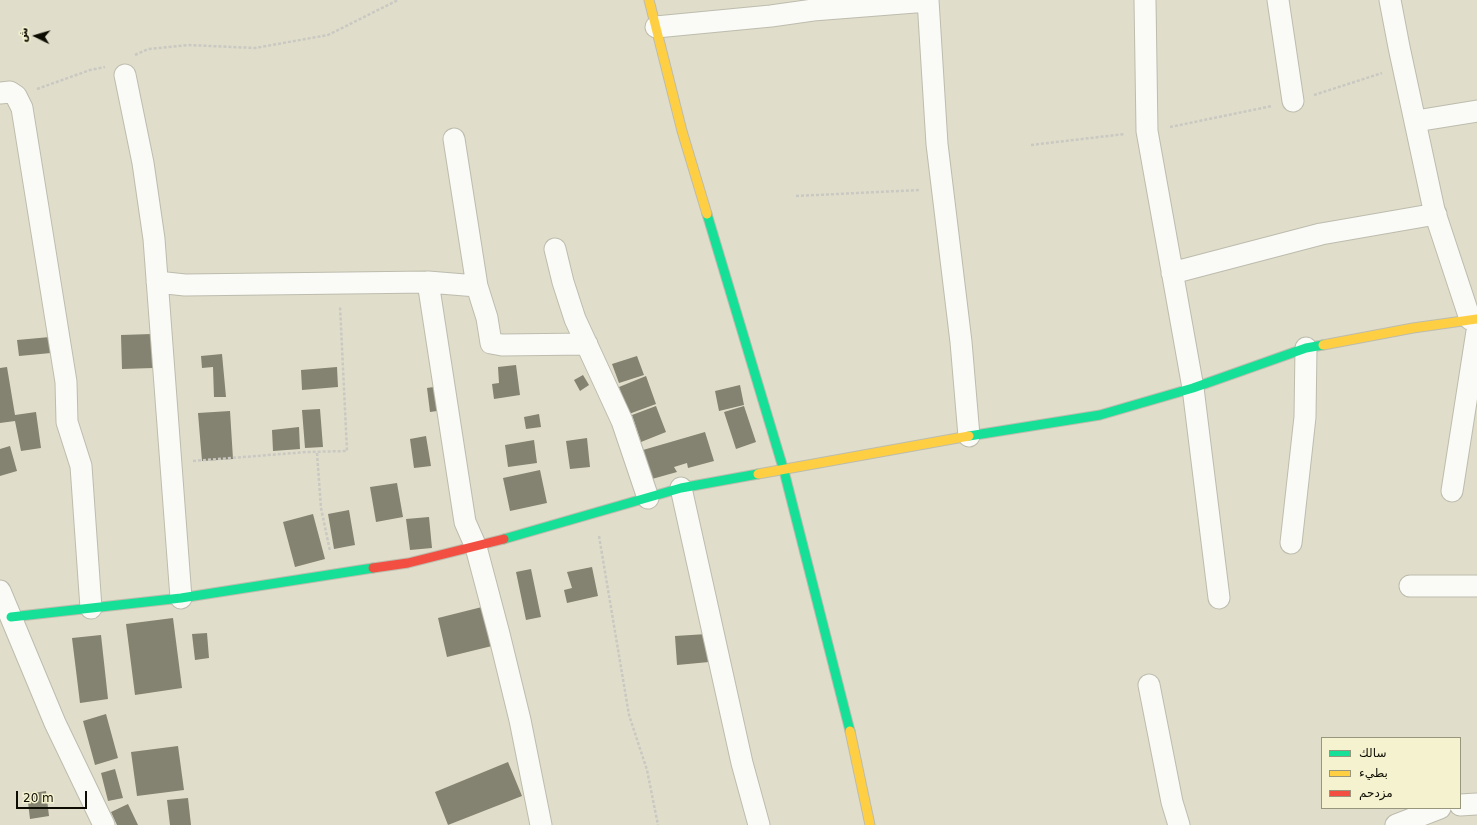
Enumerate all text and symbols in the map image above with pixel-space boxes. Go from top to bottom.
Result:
north arrow [16,16,56,56]
text: ش [16,27,31,43]
legend [1321,737,1461,809]
text: سالك [1359,746,1386,760]
text: بطيء [1359,766,1388,780]
scale bar [18,783,89,809]
text: مزدحم [1359,786,1393,800]
text: 20 m [23,791,54,805]

